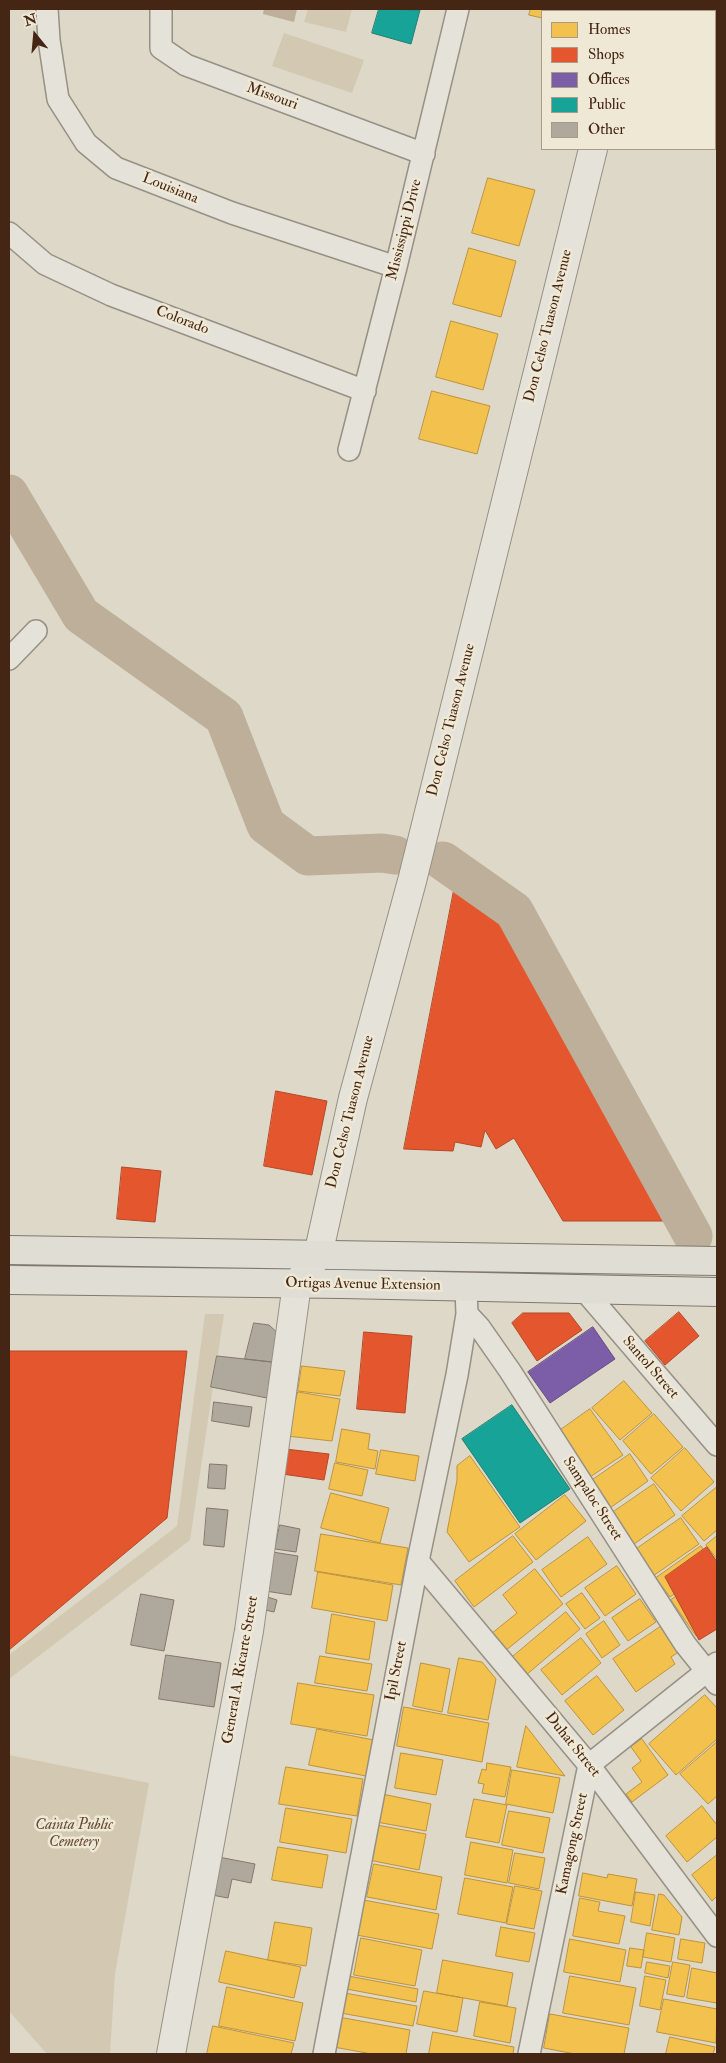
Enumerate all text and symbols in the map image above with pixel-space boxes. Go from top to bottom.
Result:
north arrow [10,10,60,60]
text: N [22,10,39,30]
legend [541,10,716,150]
text: Homes [588,20,630,39]
text: Shops [588,45,624,64]
text: Offices [588,70,630,89]
street label: Missouri [244,79,300,115]
text: Public [588,95,626,114]
text: Other [588,120,625,139]
street label: Louisiana [139,170,201,208]
street label: Mississippi Drive [384,178,426,282]
street label: Don Celso Tuason Avenue [521,248,577,404]
street label: Colorado [153,303,211,339]
street label: Don Celso Tuason Avenue [424,642,480,798]
street label: Don Celso Tuason Avenue [323,1034,379,1190]
street label: Ortigas Avenue Extension [285,1275,441,1295]
street label: Santol Street [618,1333,682,1403]
street label: Sampaloc Street [558,1454,626,1544]
street label: General A. Ricarte Street [219,1595,263,1745]
street label: Ipil Street [382,1640,412,1702]
street label: Duhat Street [540,1709,604,1781]
street label: Kamagong Street [553,1792,593,1896]
park label: Cainta Public Cemetery [35,1817,113,1852]

